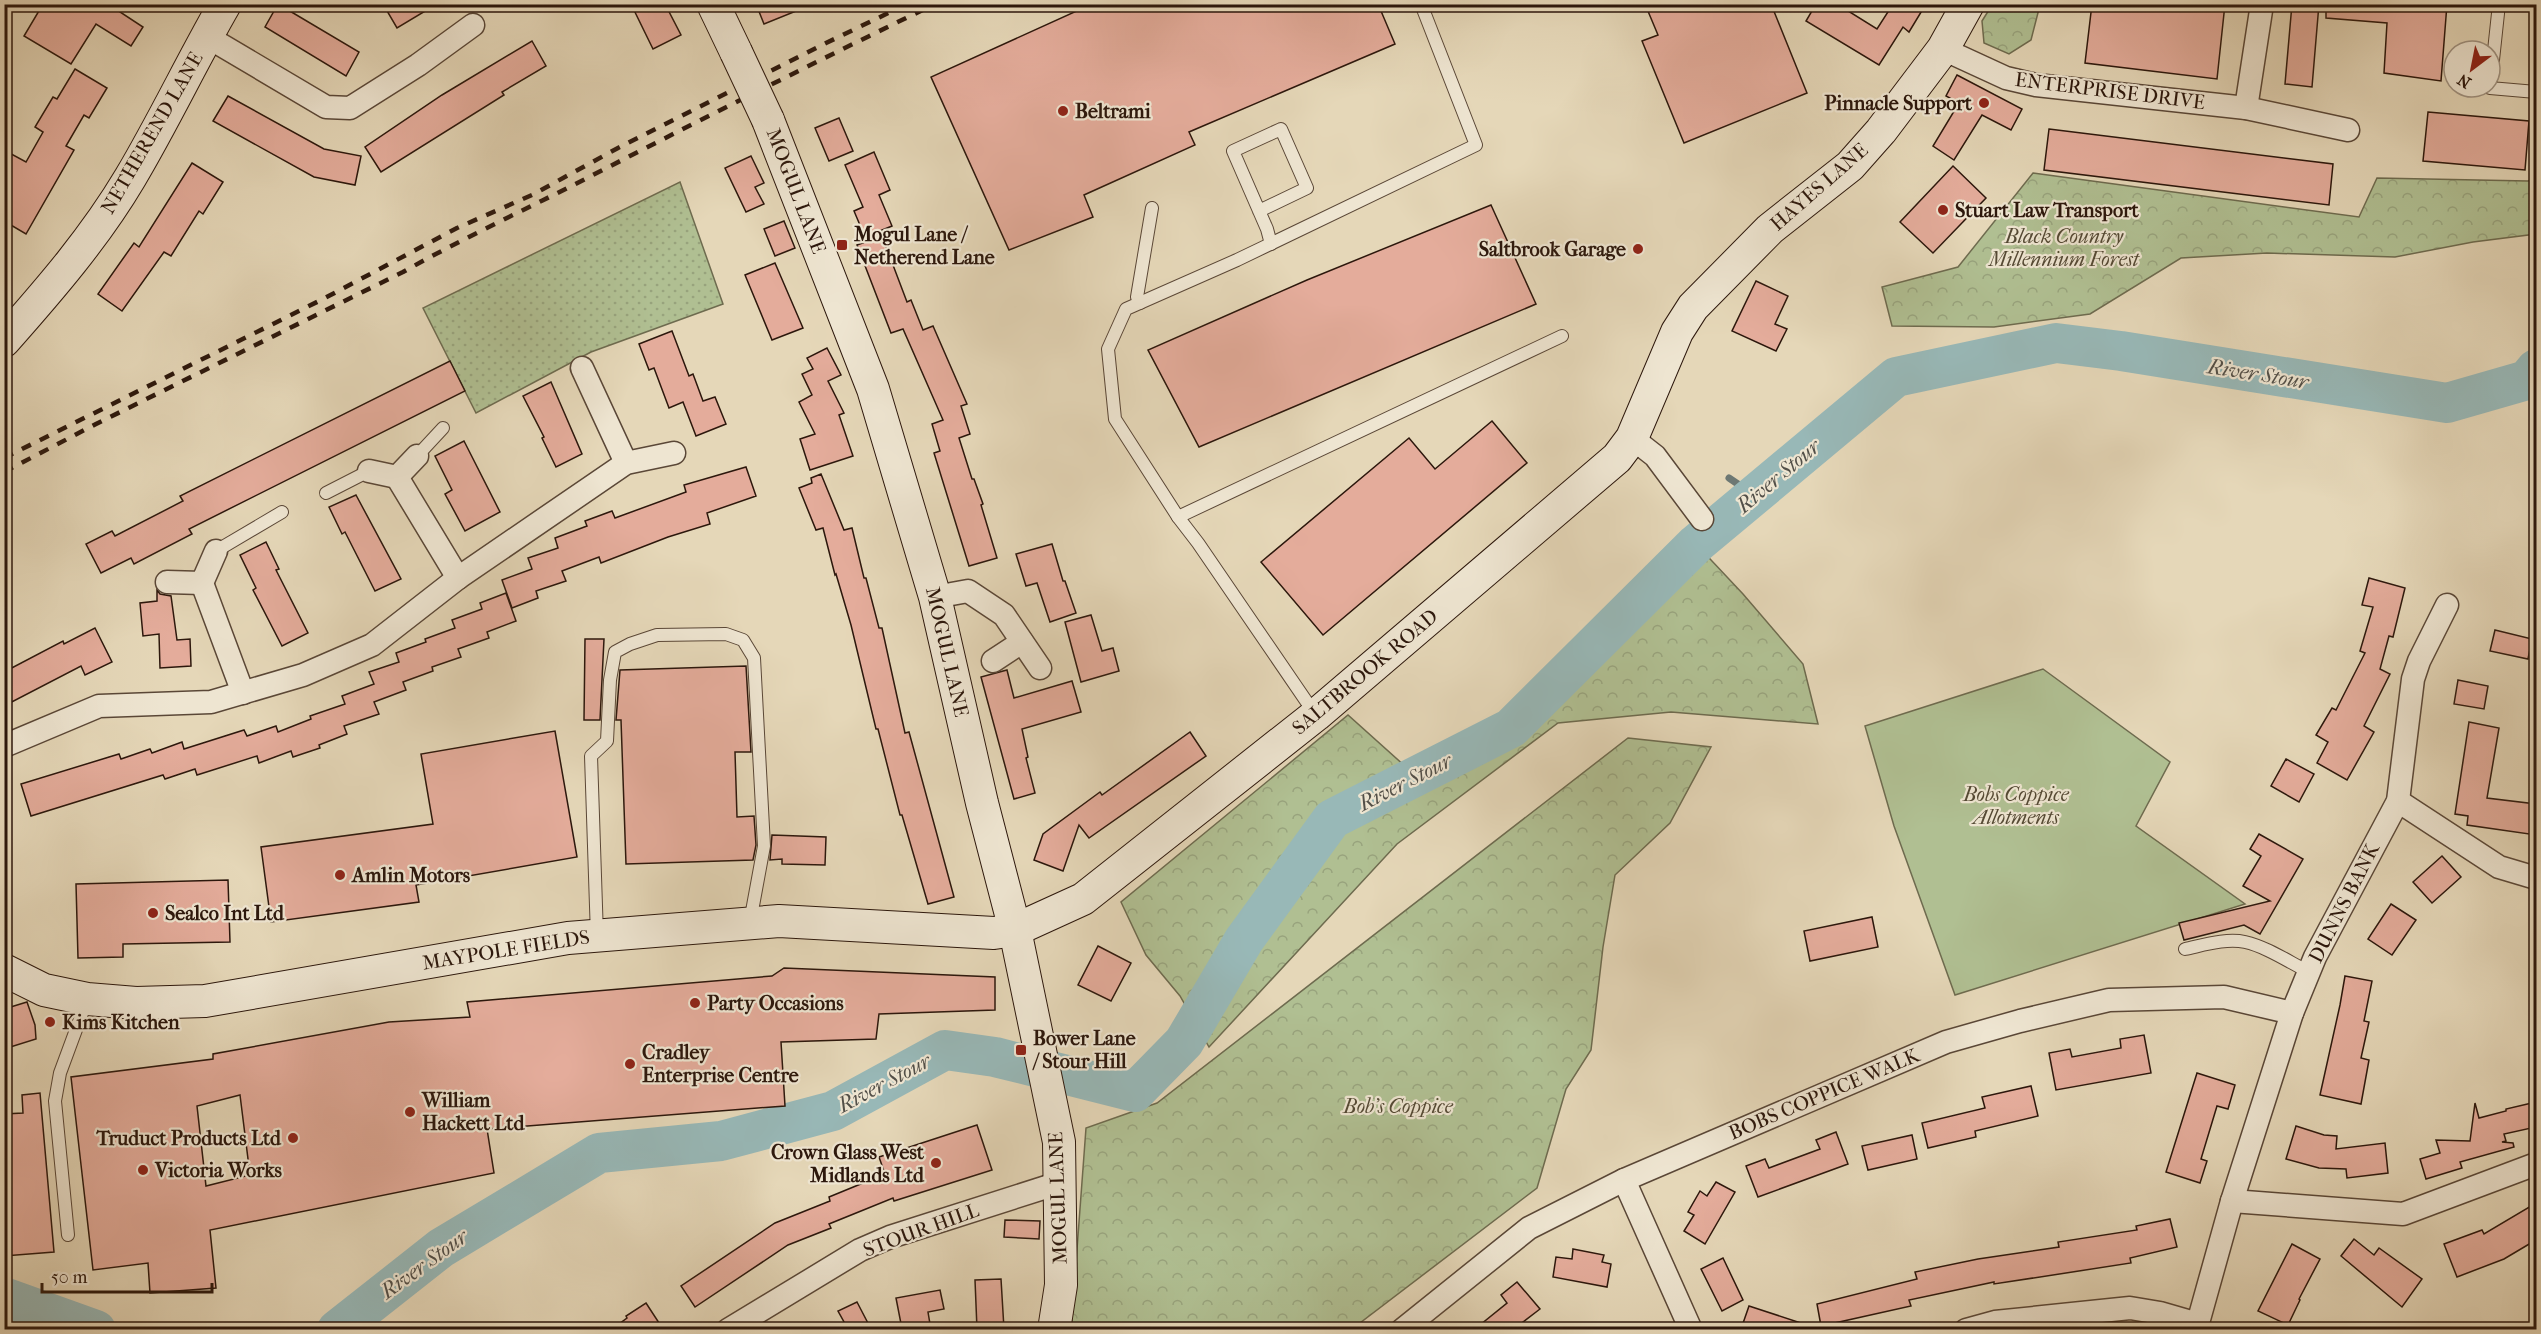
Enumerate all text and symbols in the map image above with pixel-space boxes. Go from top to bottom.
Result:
north arrow [2442,39,2502,99]
street label: NETHEREND LANE [96,48,208,218]
street label: ENTERPRISE DRIVE [2014,68,2206,114]
text: N [2453,70,2474,93]
place label: Pinnacle Support [1824,92,1973,115]
marker: Pinnacle Support [1977,96,1991,110]
place label: Beltrami [1075,100,1152,123]
marker: Beltrami [1056,104,1070,118]
street label: MOGUL LANE [761,125,831,257]
street label: HAYES LANE [1766,138,1872,236]
place label: Stuart Law Transport [1955,199,2140,222]
marker: Stuart Law Transport [1936,203,1950,217]
place label: Mogul Lane / Netherend Lane [853,223,995,269]
park label: Black Country Millennium Forest [1987,225,2141,271]
marker: Mogul Lane / Netherend Lane [835,238,849,252]
place label: Saltbrook Garage [1479,238,1626,261]
marker: Saltbrook Garage [1631,242,1645,256]
water label: River Stour [2204,354,2312,394]
water label: River Stour [1730,433,1826,519]
street label: MOGUL LANE [921,585,973,719]
street label: SALTBROOK ROAD [1288,604,1442,740]
water label: River Stour [1353,748,1457,817]
park label: Bobs Coppice Allotments [1962,783,2070,829]
street label: DUNNS BANK [2304,838,2385,967]
place label: Amlin Motors [350,864,471,887]
marker: Amlin Motors [333,868,347,882]
place label: Sealco Int Ltd [165,902,285,925]
marker: Sealco Int Ltd [146,906,160,920]
street label: MAYPOLE FIELDS [421,925,591,975]
place label: Party Occasions [707,992,844,1015]
marker: Party Occasions [688,996,702,1010]
place label: Kims Kitchen [62,1011,180,1034]
marker: Kims Kitchen [43,1015,57,1029]
place label: Bower Lane / Stour Hill [1032,1027,1136,1073]
place label: Cradley Enterprise Centre [642,1041,799,1087]
marker: Bower Lane / Stour Hill [1014,1043,1028,1057]
street label: BOBS COPPICE WALK [1725,1043,1924,1145]
water label: River Stour [832,1048,936,1118]
marker: Cradley Enterprise Centre [623,1057,637,1071]
place label: William Hackett Ltd [421,1089,525,1135]
park label: Bob's Coppice [1342,1095,1454,1118]
marker: William Hackett Ltd [403,1105,417,1119]
place label: Truduct Products Ltd [95,1127,282,1150]
marker: Truduct Products Ltd [286,1131,300,1145]
street label: MOGUL LANE [1044,1131,1072,1265]
place label: Crown Glass West Midlands Ltd [771,1141,925,1187]
marker: Crown Glass West Midlands Ltd [929,1156,943,1170]
place label: Victoria Works [154,1159,283,1182]
marker: Victoria Works [136,1163,150,1177]
street label: STOUR HILL [860,1198,982,1262]
water label: River Stour [374,1224,473,1305]
scale bar [42,1256,212,1294]
text: 50 m [51,1267,88,1288]

